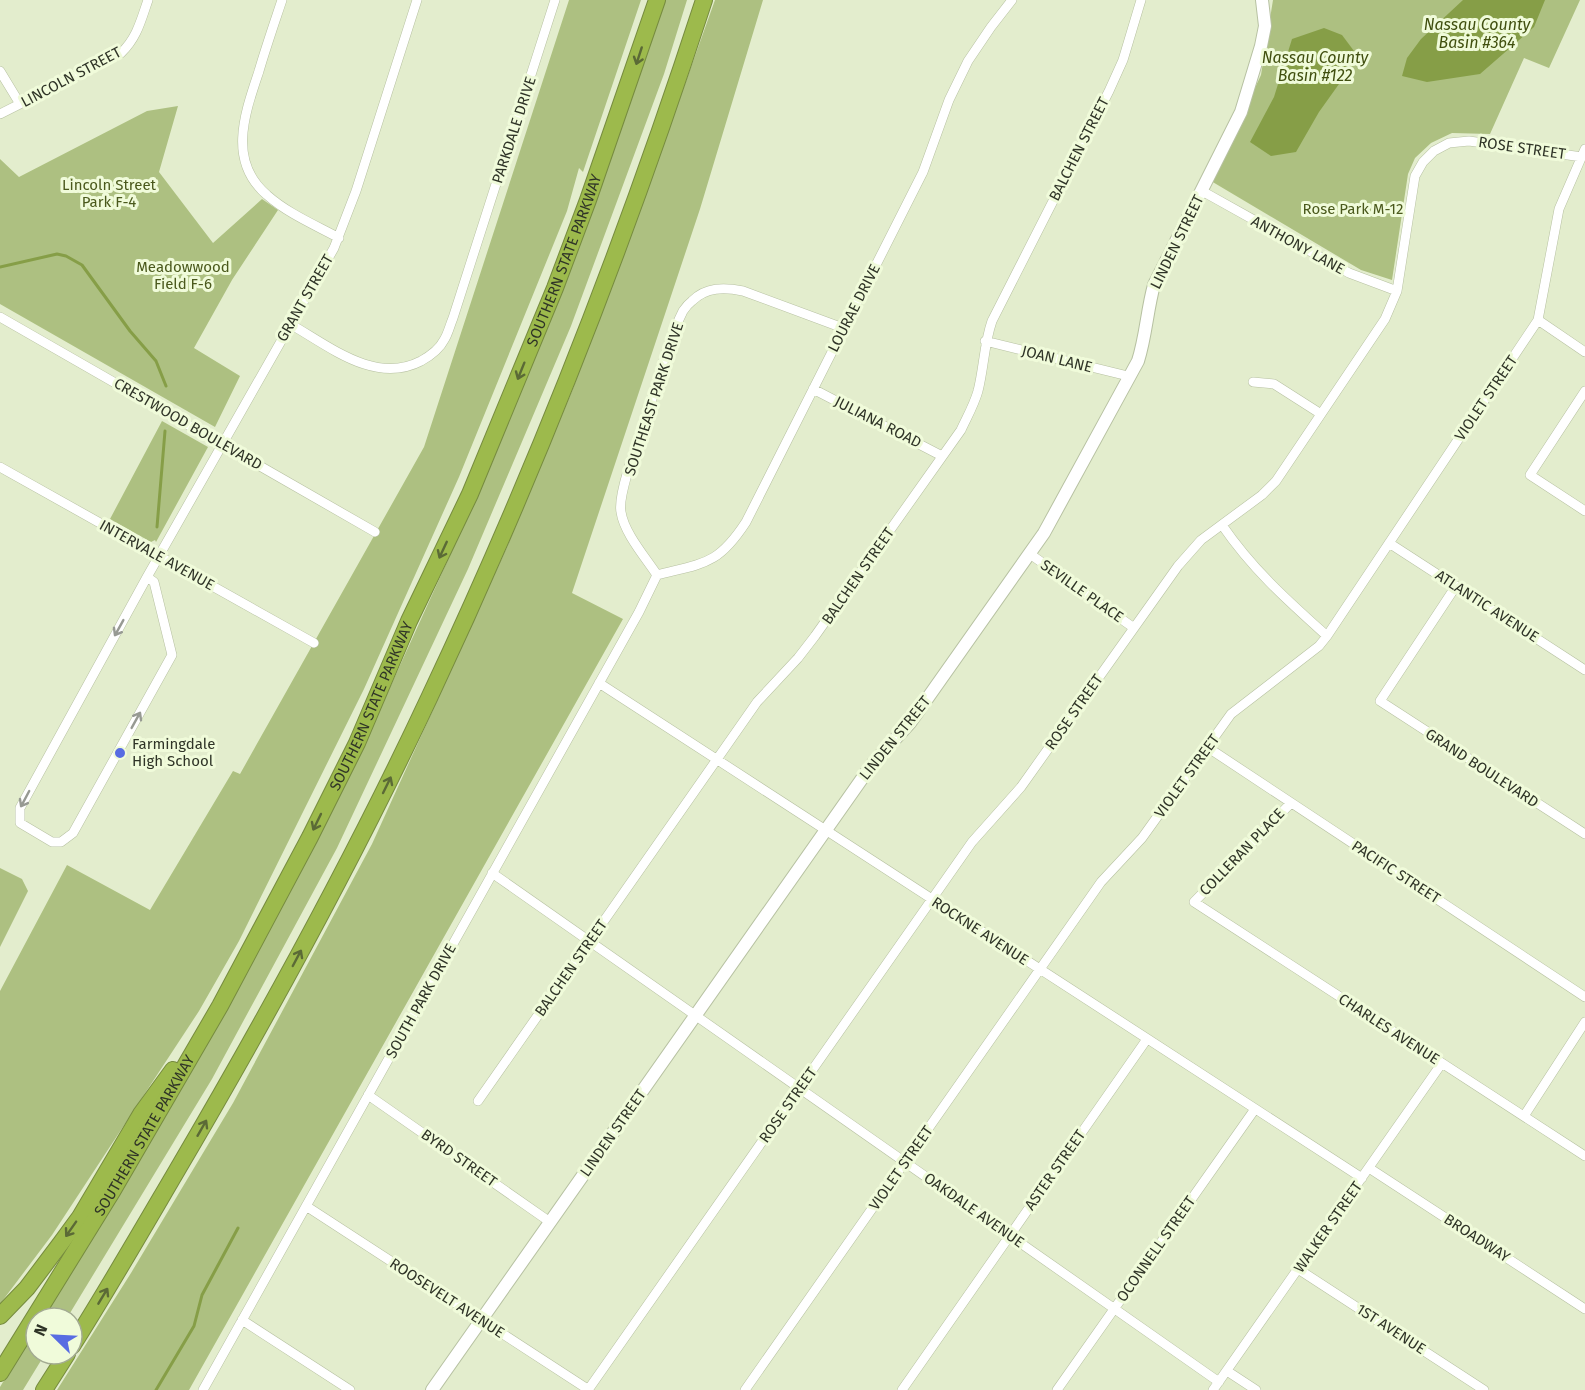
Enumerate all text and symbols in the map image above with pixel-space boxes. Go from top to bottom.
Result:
water label: Nassau County Basin #364 [1424,15,1532,52]
street label: LINCOLN STREET [18,43,124,111]
one-way arrow [632,46,643,65]
water label: Nassau County Basin #122 [1262,48,1370,85]
street label: PARKDALE DRIVE [488,74,540,186]
street label: BALCHEN STREET [1045,94,1113,204]
street label: ROSE STREET [1477,133,1567,163]
street label: SOUTHERN STATE PARKWAY [523,171,605,349]
park label: Lincoln Street Park F-4 [62,176,157,211]
street label: LINDEN STREET [1146,192,1208,292]
park label: Rose Park M-12 [1303,200,1403,218]
street label: ANTHONY LANE [1248,212,1348,278]
street label: GRANT STREET [273,251,337,345]
park label: Meadowwood Field F-6 [136,258,230,293]
street label: LOURAE DRIVE [824,261,884,355]
street label: SOUTHEAST PARK DRIVE [621,320,687,478]
street label: JOAN LANE [1020,342,1094,376]
street label: VIOLET STREET [1451,352,1521,444]
one-way arrow [515,362,526,380]
street label: CRESTWOOD BOULEVARD [111,374,265,474]
street label: JULIANA ROAD [831,392,925,452]
street label: INTERVALE AVENUE [96,516,218,594]
street label: BALCHEN STREET [818,524,898,628]
one-way arrow [437,541,449,559]
street label: SEVILLE PLACE [1037,556,1127,626]
street label: ATLANTIC AVENUE [1432,566,1542,646]
street label: SOUTHERN STATE PARKWAY [326,618,417,794]
one-way arrow [113,619,125,636]
street label: ROSE STREET [1041,671,1107,753]
street label: LINDEN STREET [856,692,934,784]
one-way arrow [130,712,142,729]
street label: GRAND BOULEVARD [1422,725,1542,811]
street label: VIOLET STREET [1151,731,1223,821]
place label: Farmingdale High School [132,735,215,770]
marker: Farmingdale High School [113,746,127,760]
one-way arrow [381,776,393,794]
one-way arrow [19,789,30,807]
street label: COLLERAN PLACE [1196,805,1288,899]
one-way arrow [311,813,323,831]
street label: PACIFIC STREET [1348,837,1444,907]
street label: ROCKNE AVENUE [928,893,1032,969]
street label: BALCHEN STREET [531,916,611,1020]
street label: SOUTH PARK DRIVE [382,941,460,1061]
one-way arrow [292,949,303,967]
street label: CHARLES AVENUE [1335,990,1443,1068]
street label: SOUTHERN STATE PARKWAY [90,1051,199,1219]
street label: ROSE STREET [755,1064,821,1146]
street label: LINDEN STREET [576,1086,650,1180]
one-way arrow [196,1120,208,1137]
street label: VIOLET STREET [865,1122,937,1214]
street label: BYRD STREET [418,1125,500,1191]
street label: ASTER STREET [1021,1126,1089,1214]
street label: OAKDALE AVENUE [920,1169,1028,1251]
street label: WALKER STREET [1290,1178,1366,1276]
street label: OCONNELL STREET [1113,1193,1199,1305]
street label: BROADWAY [1441,1210,1514,1266]
one-way arrow [65,1221,77,1237]
street label: ROOSEVELT AVENUE [386,1254,508,1342]
one-way arrow [97,1288,109,1305]
street label: 1ST AVENUE [1353,1300,1429,1358]
north arrow [24,1306,84,1366]
text: N [30,1321,52,1339]

